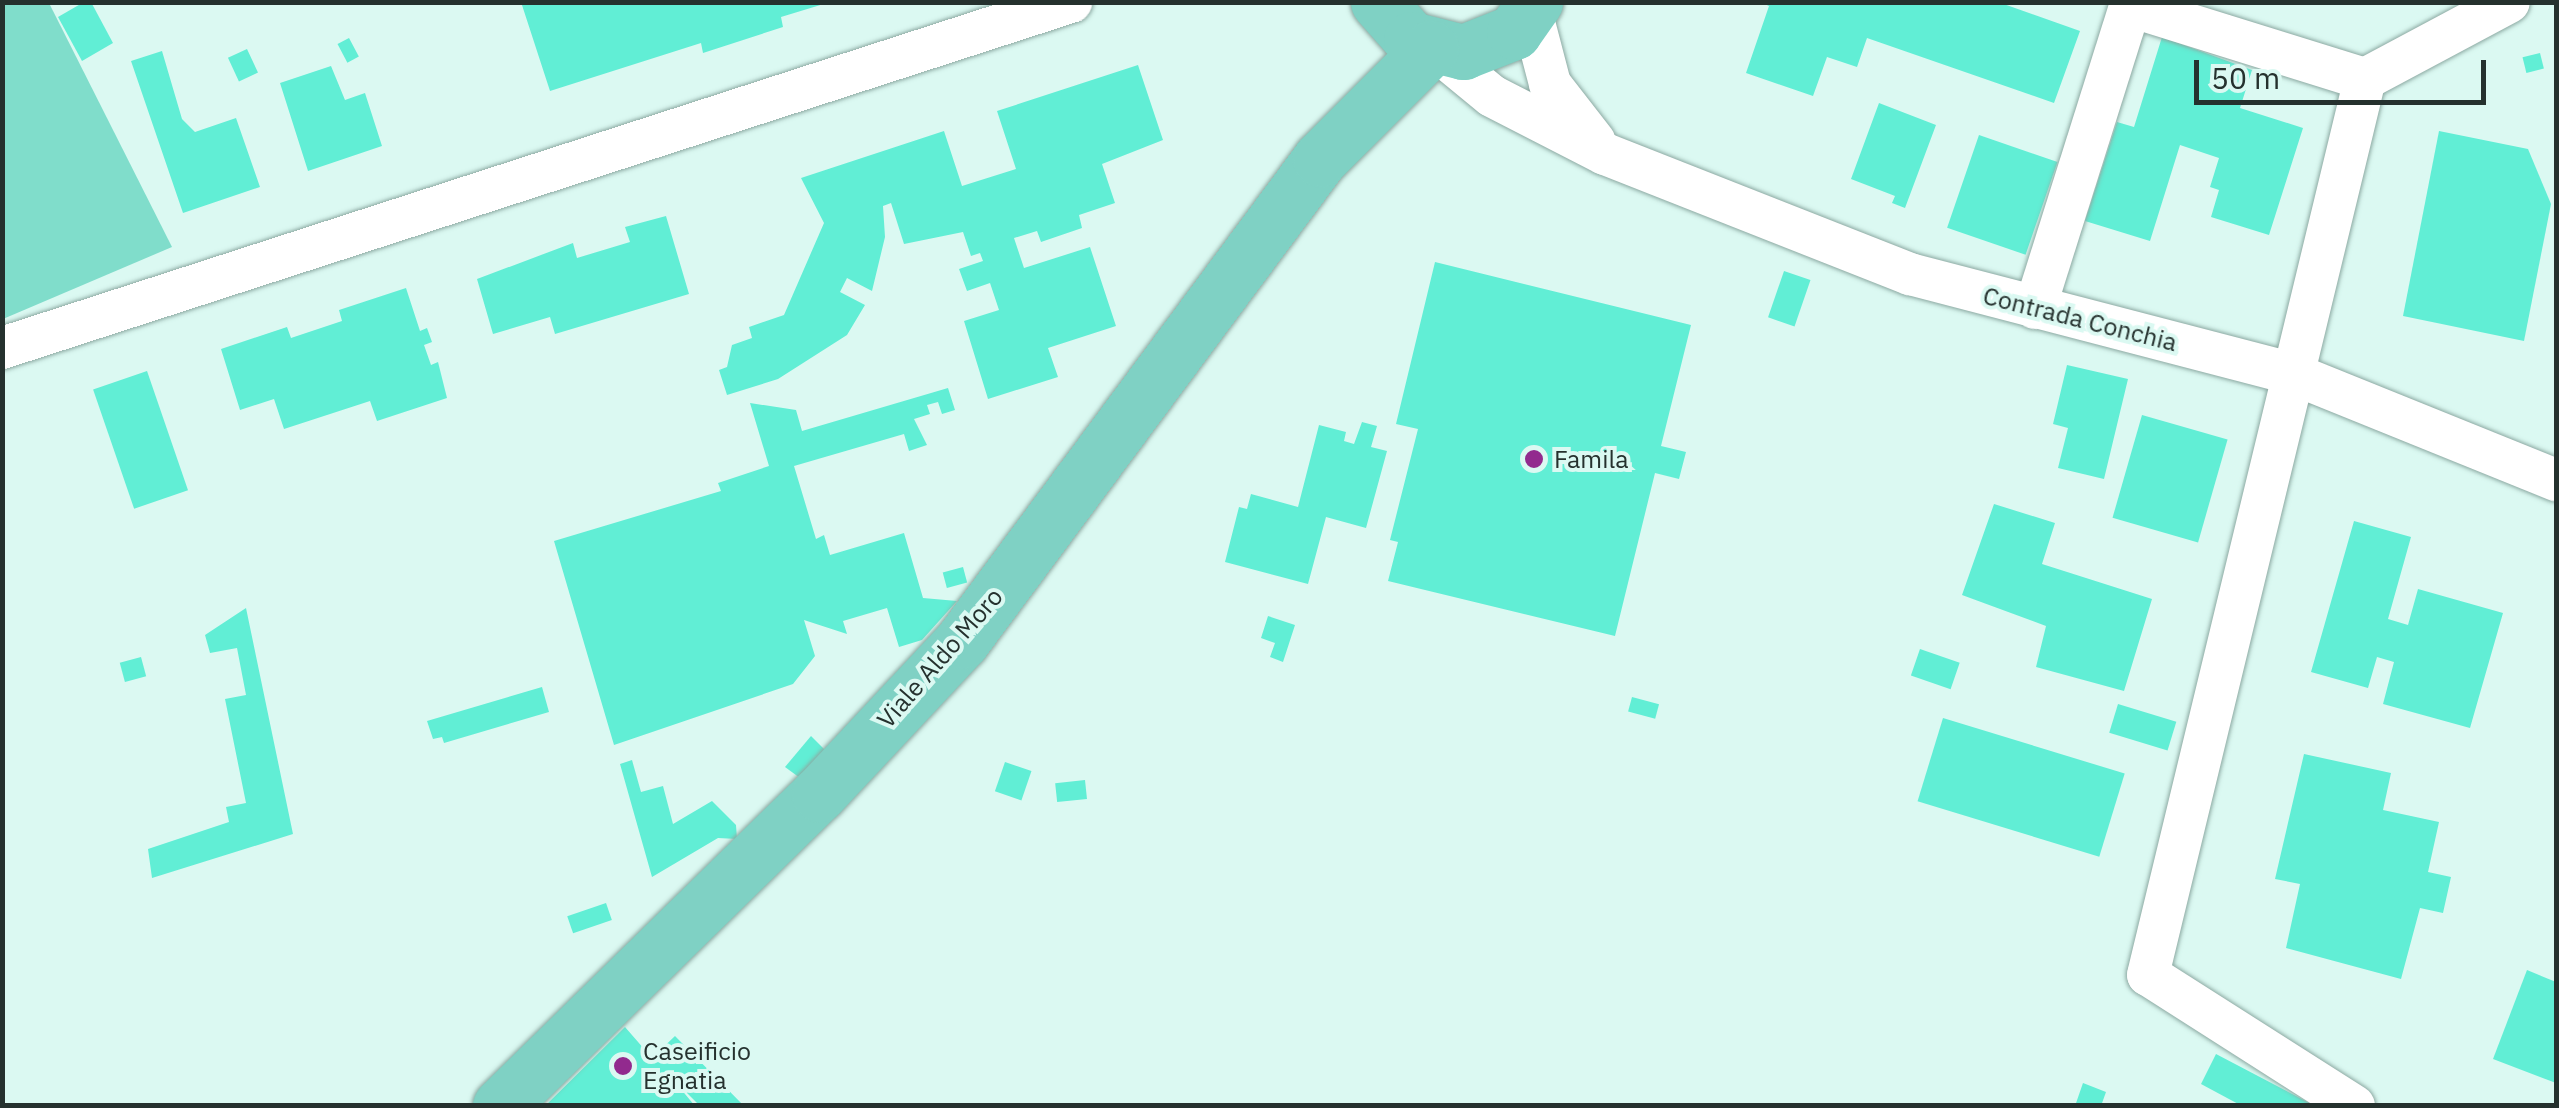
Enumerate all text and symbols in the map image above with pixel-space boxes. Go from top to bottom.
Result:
scale bar [2199,40,2492,102]
text: 50 m [2211,58,2280,97]
street label: Contrada Conchia [1980,280,2180,358]
place label: Famila [1554,444,1629,474]
marker: Famila [1523,448,1545,470]
street label: Viale Aldo Moro [871,582,1009,734]
place label: Caseificio Egnatia [643,1037,751,1096]
marker: Caseificio Egnatia [612,1055,634,1077]

